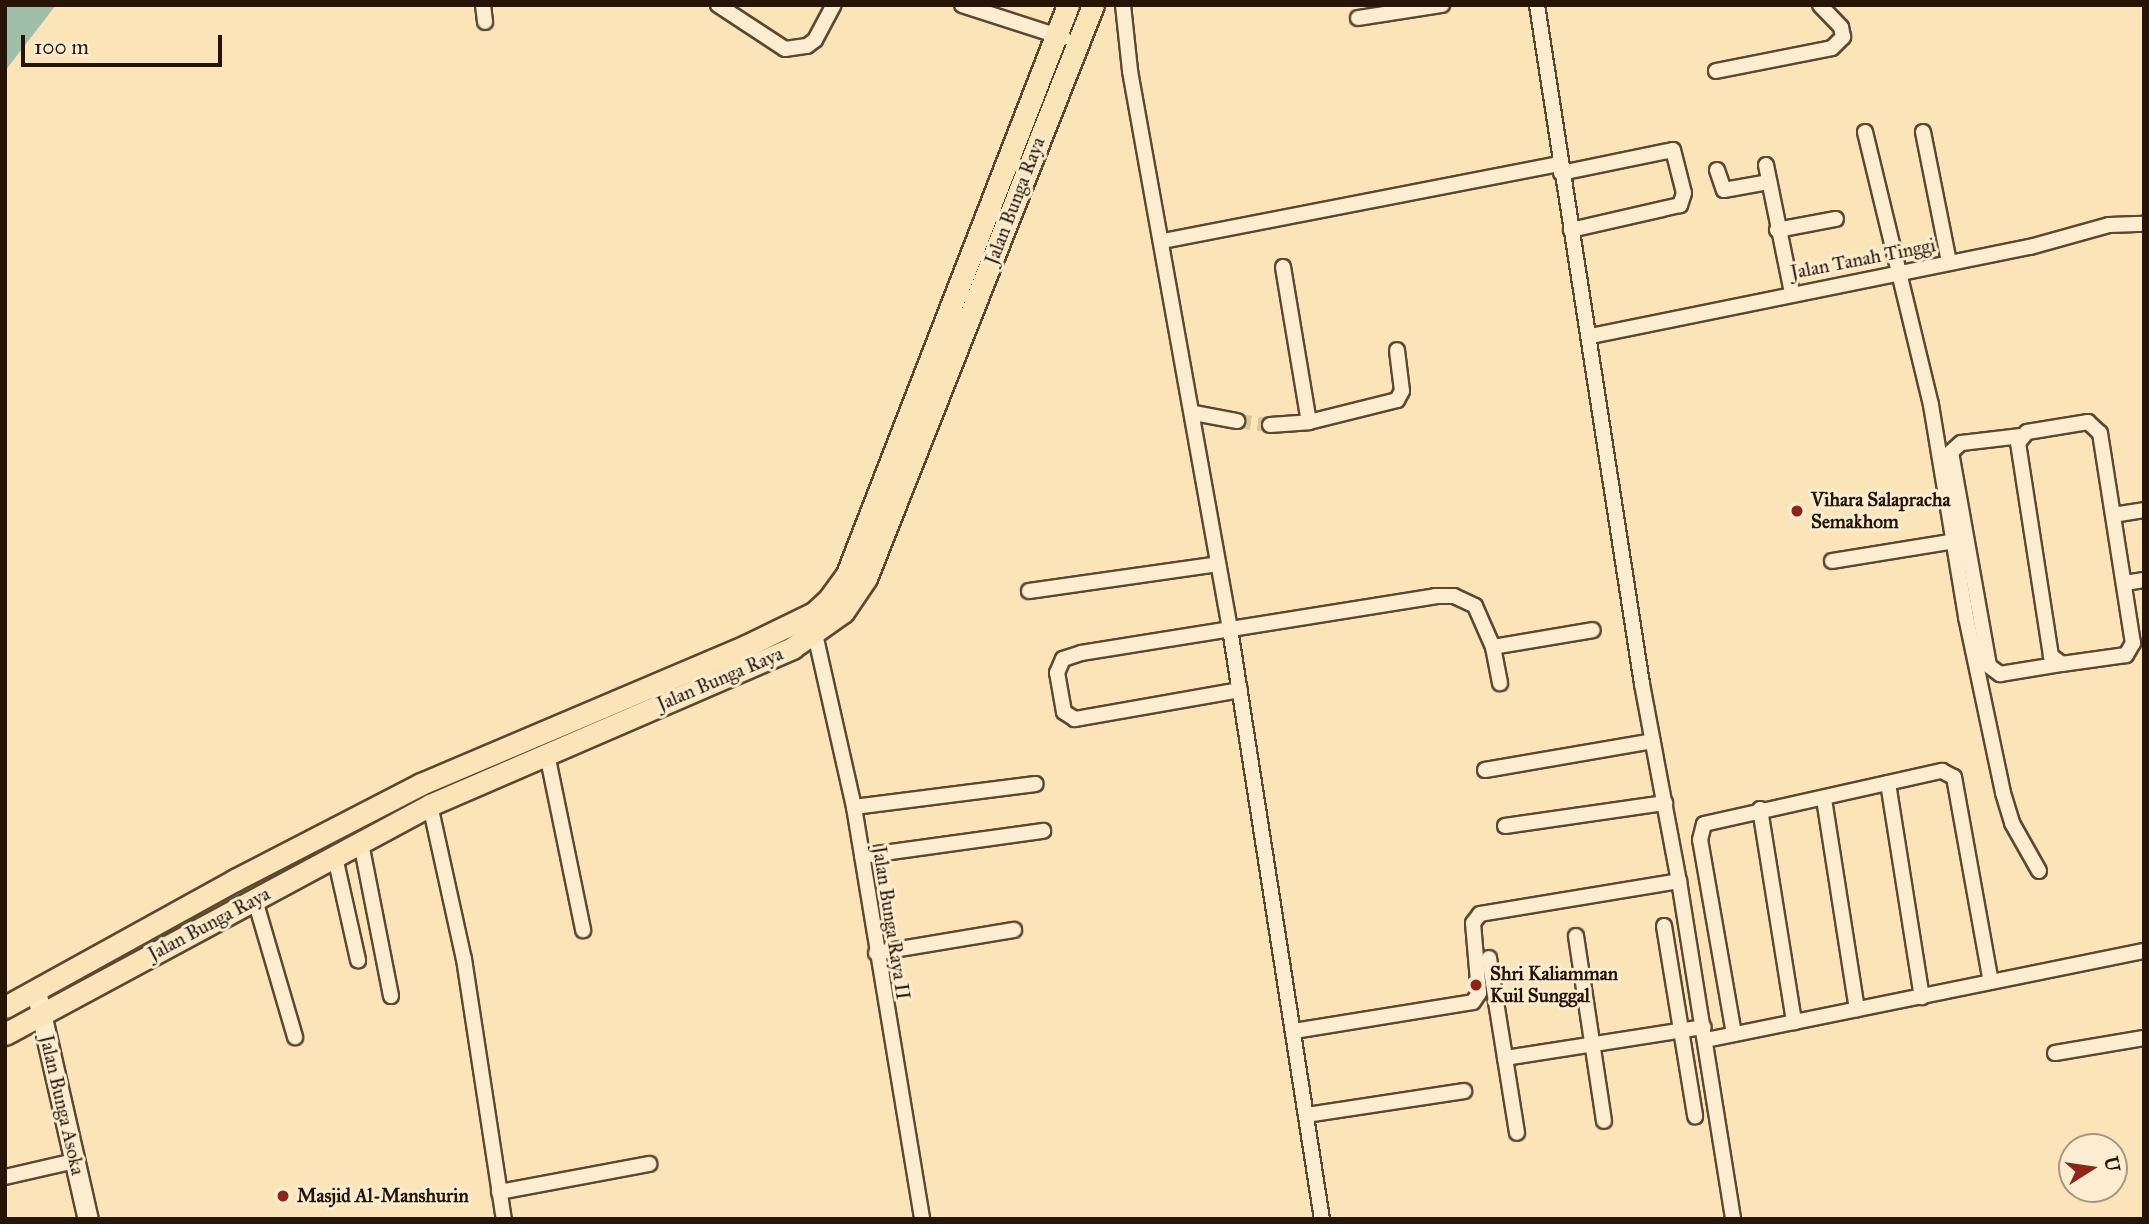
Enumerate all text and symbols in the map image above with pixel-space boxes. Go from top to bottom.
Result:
scale bar [24,21,226,65]
text: 100 m [34,34,89,60]
street label: Jalan Bunga Raya [980,134,1050,268]
street label: Jalan Tanah Tinggi [1789,234,1937,284]
place label: Vihara Salapracha Semakhom [1811,489,1951,533]
marker: Vihara Salapracha Semakhom [1789,503,1805,519]
street label: Jalan Bunga Raya [654,642,786,716]
street label: Jalan Bunga Raya II [868,845,914,1001]
street label: Jalan Bunga Raya [144,882,274,966]
place label: Shri Kaliamman Kuil Sunggal [1490,963,1618,1007]
marker: Shri Kaliamman Kuil Sunggal [1468,977,1484,993]
street label: Jalan Bunga Asoka [35,1033,89,1177]
north arrow [2058,1133,2128,1203]
text: U [2099,1154,2125,1174]
place label: Masjid Al-Manshurin [297,1185,469,1207]
marker: Masjid Al-Manshurin [275,1188,291,1204]

